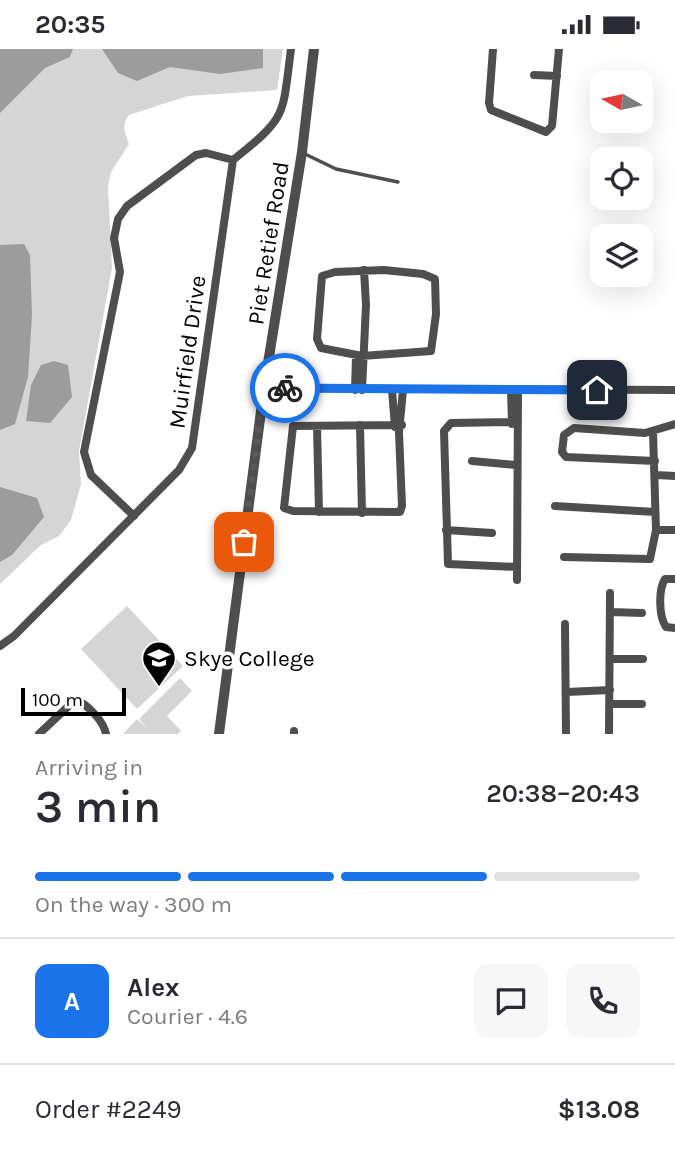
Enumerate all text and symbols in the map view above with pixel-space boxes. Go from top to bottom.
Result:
text: 20:35 [35,9,106,40]
north arrow [590,70,653,133]
map controls [590,70,653,287]
button: locate [590,147,653,210]
street label: Piet Retief Road [242,159,295,327]
button: layers [590,224,653,287]
street label: Muirfield Drive [163,274,212,430]
courier [250,353,320,423]
pin [567,360,627,420]
icon: bike [266,369,304,407]
icon: home [578,371,616,409]
pin [214,512,274,572]
icon: bag [225,523,263,561]
school or university icon: Skye College [140,639,178,688]
place label: Skye College [184,645,315,672]
scale bar [21,685,126,717]
text: 100 m [32,689,83,711]
text: Arriving in [35,754,143,781]
text: 20:38–20:43 [486,778,640,809]
text: 3 min [35,780,161,834]
text: On the way · 300 m [35,891,232,918]
button: chat [474,964,548,1038]
button: phone [566,964,640,1038]
text: Alex [127,972,179,1003]
text: A [64,986,80,1017]
text: Courier · 4.6 [127,1003,248,1030]
text: Order #2249 [35,1094,182,1125]
text: $13.08 [558,1094,640,1125]

